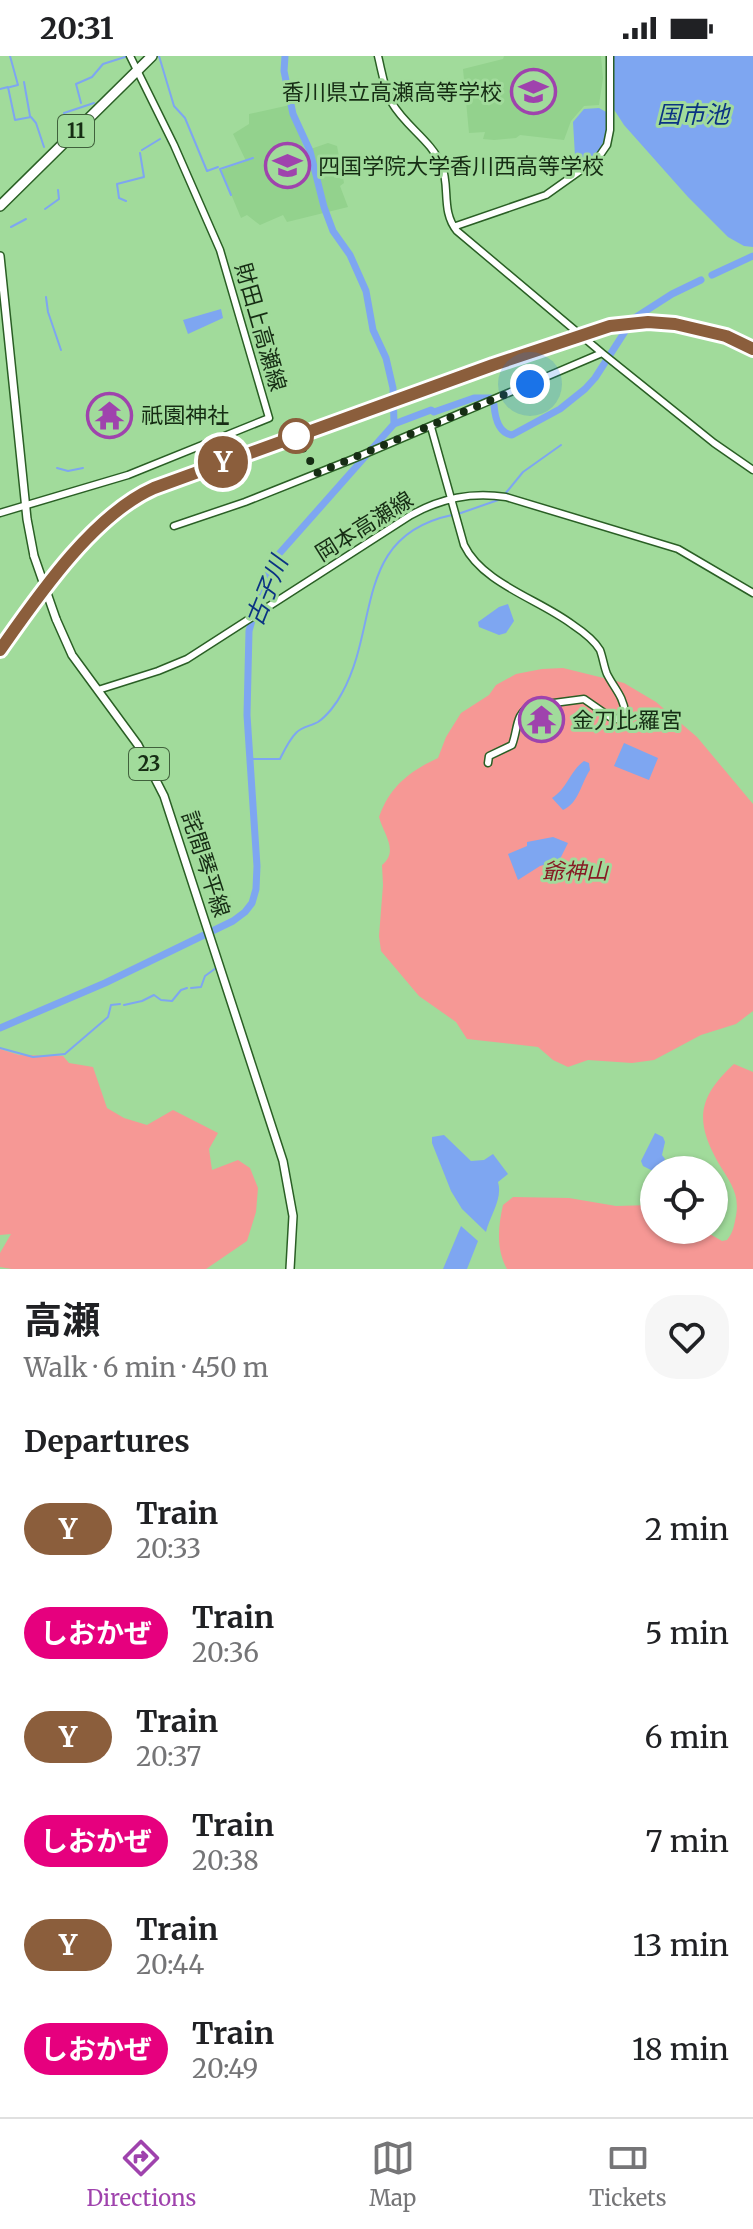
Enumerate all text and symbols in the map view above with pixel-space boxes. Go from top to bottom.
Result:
text: 20:31 [40,9,114,47]
school or university icon: 香川県立高瀬高等学校 [509,68,557,116]
place label: 香川県立高瀬高等学校 [282,78,502,106]
water label: 国市池 [657,99,731,130]
road number: 11 [58,115,94,147]
school or university icon: 四国学院大学香川西高等学校 [263,142,311,190]
place label: 四国学院大学香川西高等学校 [318,152,604,180]
street label: 財田上高瀬線 [229,260,293,394]
your location [510,364,550,404]
temple icon: 祇園神社 [86,391,134,439]
place label: 祇園神社 [141,401,229,429]
unlabelled marker [279,419,313,453]
line badge: Y [197,436,249,488]
text: Y [214,444,232,480]
street label: 岡本高瀬線 [310,485,418,567]
water label: 古子川 [239,549,296,630]
temple icon: 金刀比羅宮 [517,696,565,744]
place label: 金刀比羅宮 [572,706,682,734]
road number: 23 [129,748,169,780]
street label: 詫間琴平線 [176,807,236,921]
park label: 爺神山 [542,857,610,885]
map controls [640,1156,728,1244]
button: locate [640,1156,728,1244]
button: heart [645,1295,729,1379]
text: 高瀬 [24,1297,100,1344]
text: Walk · 6 min · 450 m [24,1351,269,1384]
text: Departures [24,1422,190,1460]
text: Train [136,1494,218,1532]
text: 2 min [645,1510,729,1548]
text: Y [59,1511,77,1547]
text: 20:33 [136,1532,201,1565]
text: Train [192,1598,274,1636]
text: 5 min [645,1614,729,1652]
text: しおかぜ [40,1615,152,1651]
text: 20:36 [192,1636,259,1669]
text: Train [136,1702,218,1740]
text: 6 min [644,1718,729,1756]
text: Y [59,1719,77,1755]
text: 20:37 [136,1740,201,1773]
text: Train [192,1806,274,1844]
text: 7 min [645,1822,729,1860]
text: しおかぜ [40,1823,152,1859]
text: 20:38 [192,1844,259,1877]
text: Train [136,1910,218,1948]
text: 13 min [633,1926,729,1964]
text: Y [59,1927,77,1963]
text: 20:44 [136,1948,204,1981]
text: Train [192,2014,274,2052]
text: 18 min [632,2030,729,2068]
text: しおかぜ [40,2031,152,2067]
text: 20:49 [192,2052,258,2085]
tab: Directions [86,2136,196,2212]
tab: Map [369,2136,416,2212]
tab: Tickets [589,2136,667,2212]

